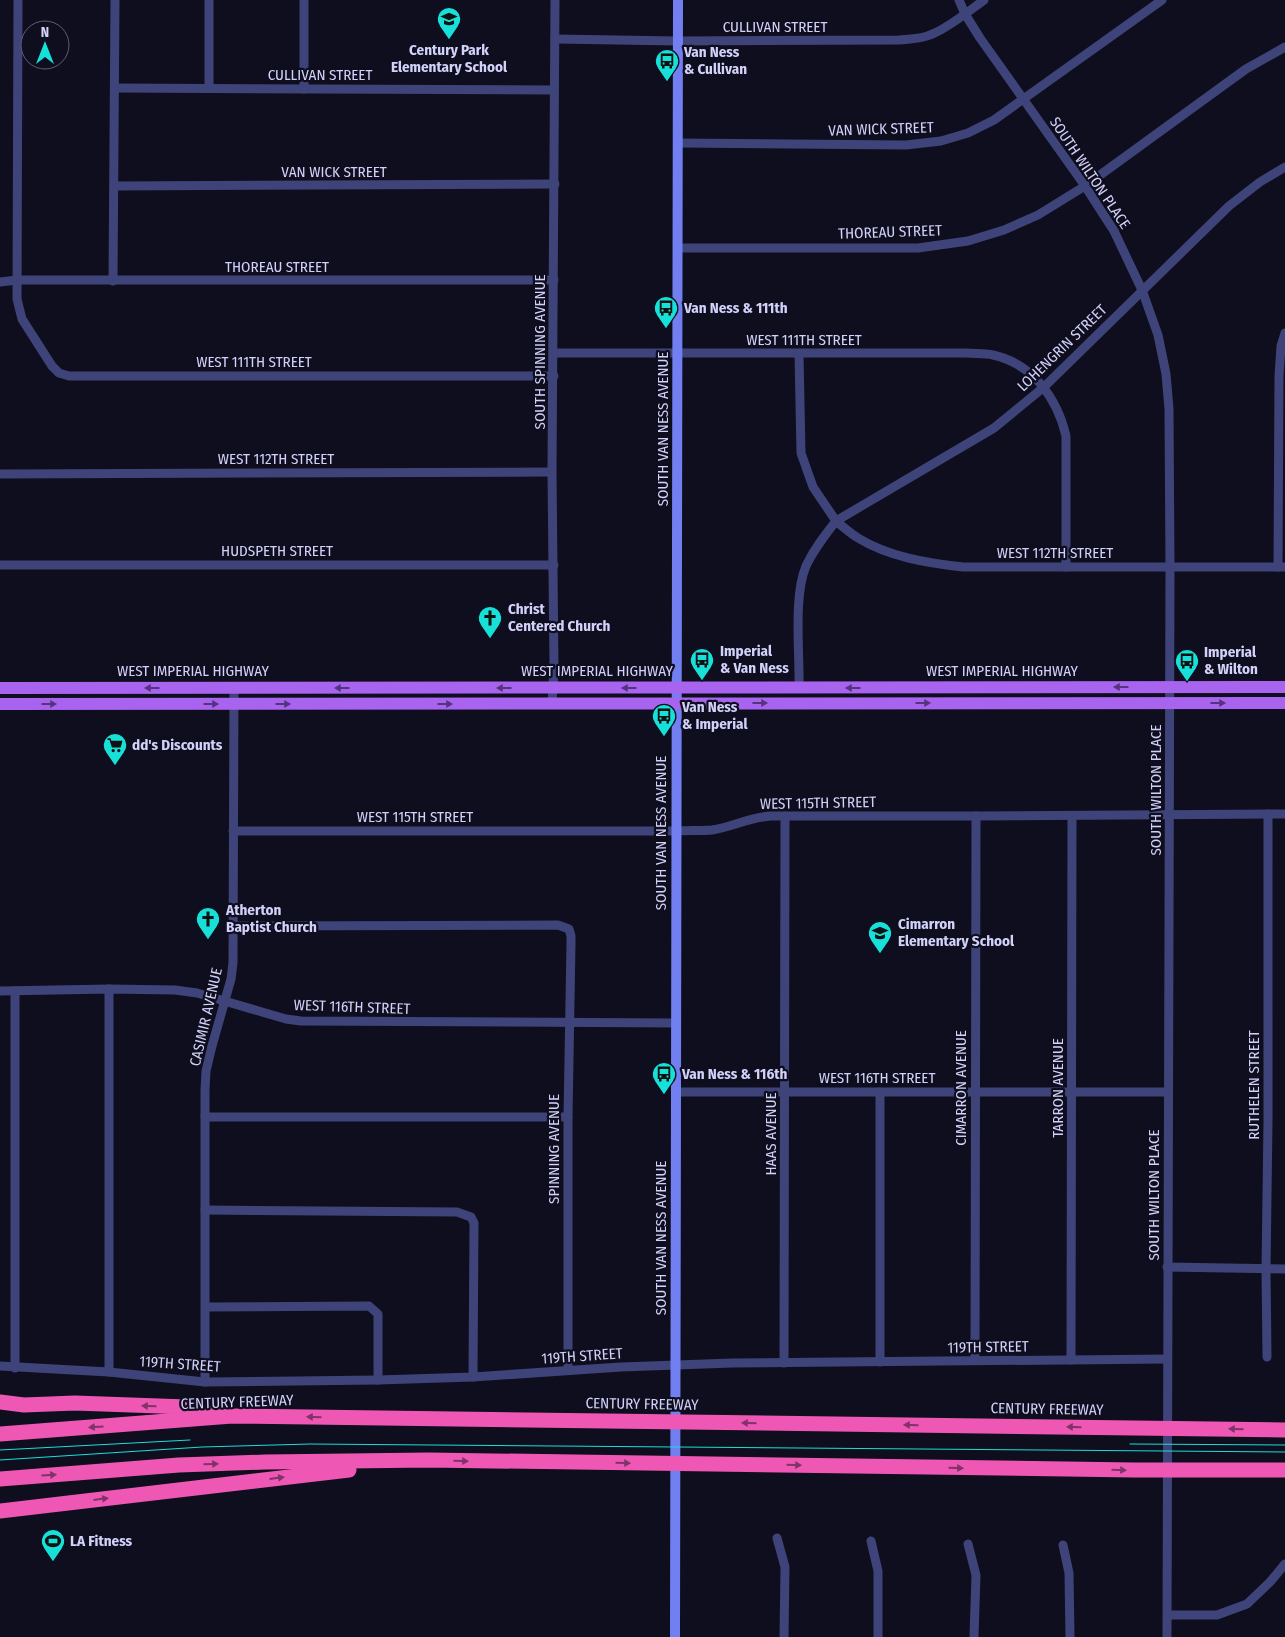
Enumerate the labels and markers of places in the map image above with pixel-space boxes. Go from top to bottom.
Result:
school or university icon: Century Park Elementary School [436,6,462,40]
place label: Century Park Elementary School [391,41,508,76]
place label: Van Ness & Cullivan [683,43,747,78]
bus stop icon: Van Ness & Cullivan [654,48,680,82]
bus stop icon: Van Ness & 111th [653,295,679,329]
place label: Van Ness & 111th [683,299,788,317]
place label: Christ Centered Church [508,600,611,635]
church icon: Christ Centered Church [477,605,503,639]
place label: Imperial & Van Ness [720,642,789,677]
place label: Imperial & Wilton [1204,643,1258,678]
bus stop icon: Imperial & Van Ness [689,647,715,681]
bus stop icon: Imperial & Wilton [1174,648,1200,682]
place label: Van Ness & Imperial [681,698,748,733]
bus stop icon: Van Ness & Imperial [651,703,677,737]
supermarket icon: dd's Discounts [102,732,128,766]
place label: dd's Discounts [132,736,223,754]
place label: Atherton Baptist Church [225,901,317,936]
church icon: Atherton Baptist Church [195,906,221,940]
place label: Cimarron Elementary School [898,915,1015,950]
school or university icon: Cimarron Elementary School [867,920,893,954]
bus stop icon: Van Ness & 116th [651,1061,677,1095]
place label: Van Ness & 116th [681,1065,788,1083]
sports icon: LA Fitness [40,1528,66,1562]
place label: LA Fitness [70,1532,133,1550]

